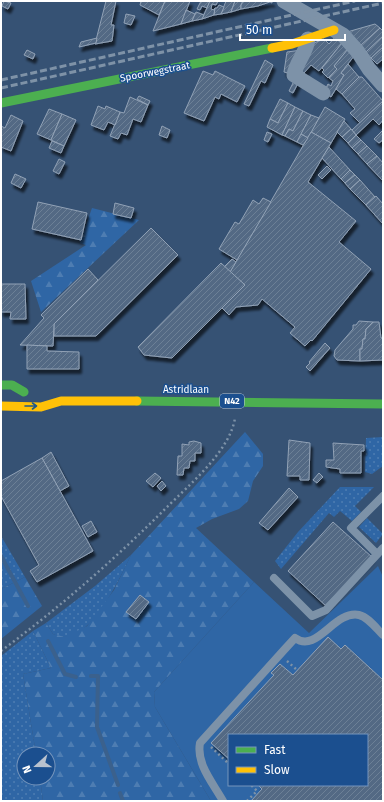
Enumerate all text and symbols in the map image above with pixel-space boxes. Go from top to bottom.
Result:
scale bar [240,16,345,42]
text: 50 m [246,23,272,37]
street label: Spoorwegstraat [119,59,191,85]
street label: Astridlaan [163,384,209,396]
road number: N42 [220,394,244,408]
one-way arrow [24,403,37,410]
legend [228,734,368,786]
text: Fast [264,743,286,757]
north arrow [16,746,56,786]
text: Slow [264,763,290,777]
text: N [20,764,35,775]

